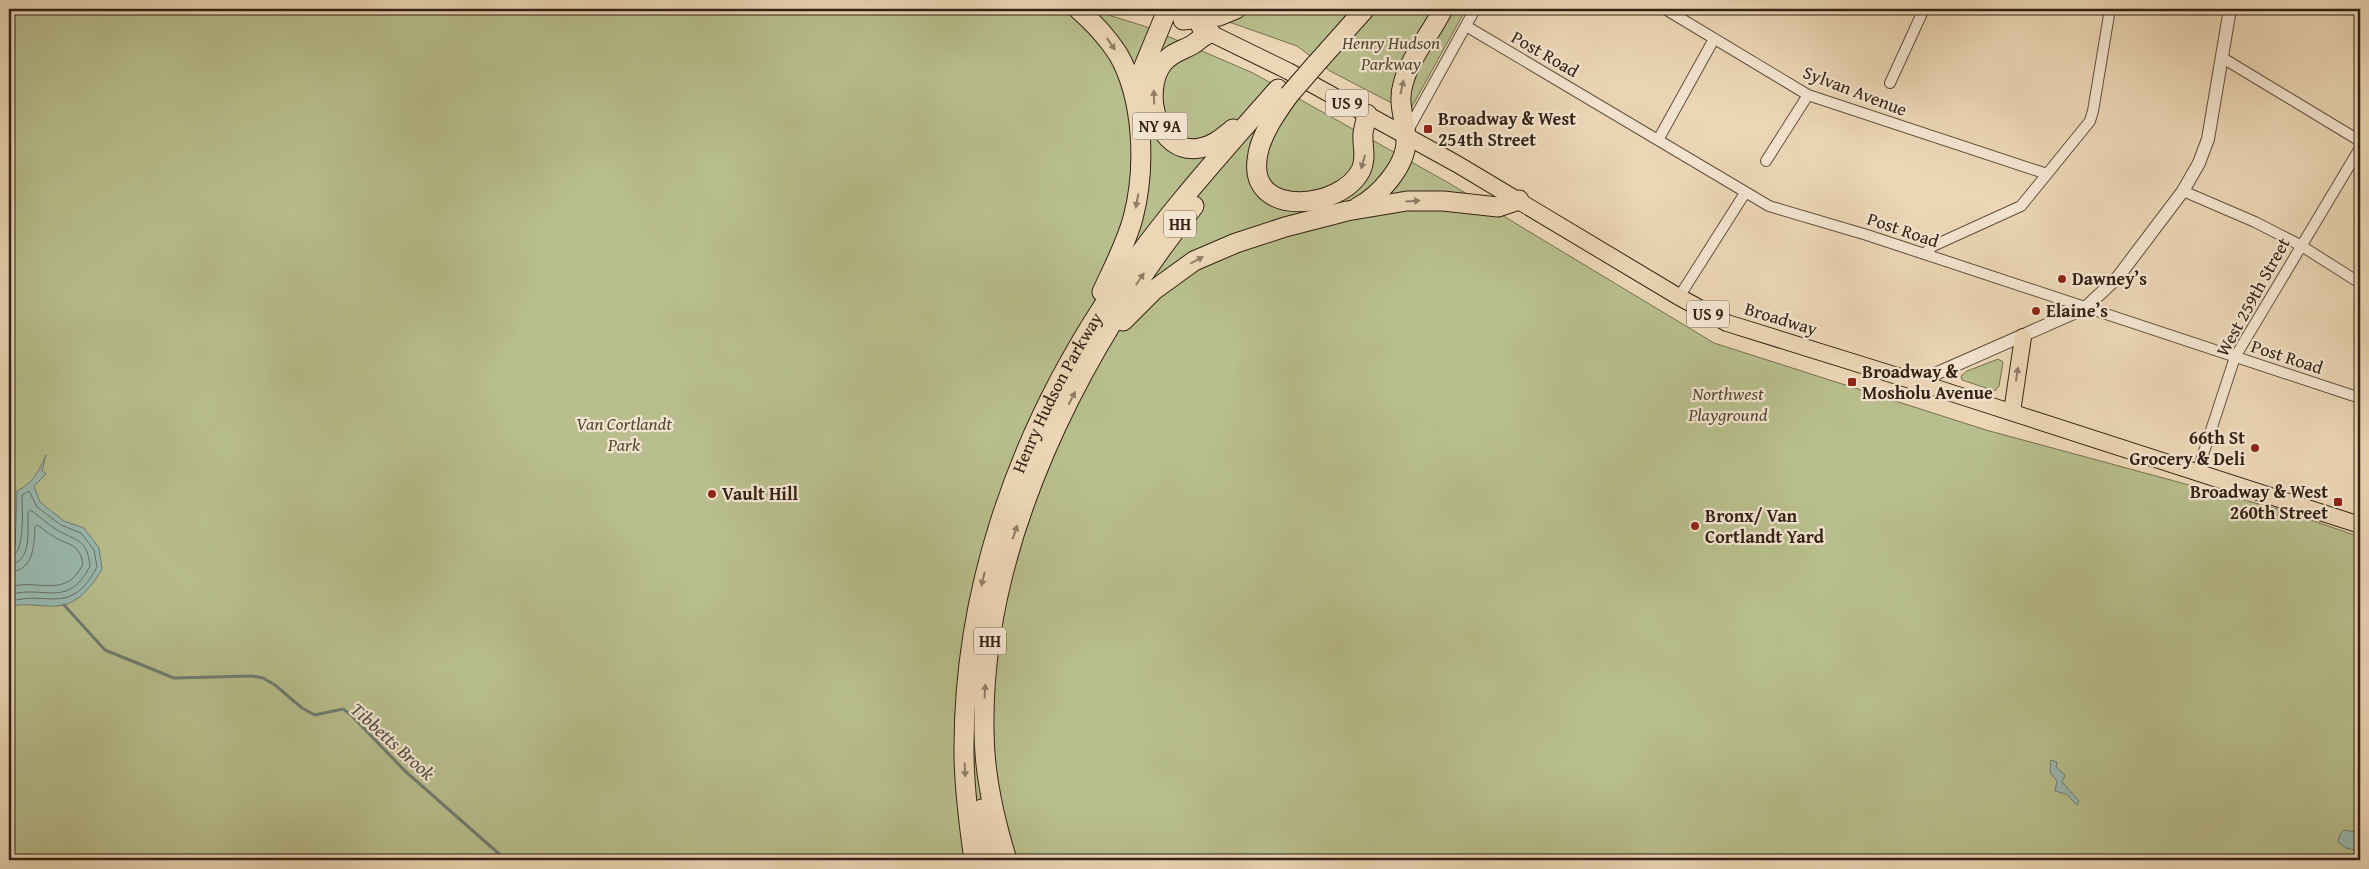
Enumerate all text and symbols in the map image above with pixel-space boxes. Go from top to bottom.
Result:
street label: Post Road [1506,23,1584,84]
park label: Henry Hudson Parkway [1341,29,1440,77]
one-way arrow [1106,37,1116,51]
street label: Sylvan Avenue [1799,58,1911,123]
one-way arrow [1399,79,1407,95]
one-way arrow [1150,89,1158,105]
road number: US 9 [1326,90,1368,116]
place label: Broadway & West 254th Street [1438,105,1576,153]
road number: NY 9A [1132,112,1188,140]
marker: Broadway & West 254th Street [1422,123,1434,135]
one-way arrow [1359,154,1367,170]
one-way arrow [1132,193,1140,209]
one-way arrow [1405,197,1421,205]
street label: Post Road [1864,205,1943,254]
road number: HH [1164,210,1196,238]
street label: West 259th Street [2209,232,2297,361]
one-way arrow [1190,256,1205,264]
place label: Dawney’s [2072,265,2147,292]
one-way arrow [1135,272,1145,286]
marker: Dawney’s [2056,273,2068,285]
street label: Broadway [1742,295,1821,342]
place label: Elaine’s [2046,297,2108,324]
road number: US 9 [1687,300,1729,328]
marker: Elaine’s [2030,305,2042,317]
street label: Henry Hudson Parkway [1005,307,1109,477]
street label: Post Road [2248,332,2327,381]
place label: Broadway & Mosholu Avenue [1862,358,1993,406]
one-way arrow [2013,366,2021,382]
marker: Broadway & Mosholu Avenue [1846,376,1858,388]
park label: Northwest Playground [1687,380,1768,428]
one-way arrow [1068,390,1076,405]
park label: Van Cortlandt Park [576,410,672,458]
place label: 66th St Grocery & Deli [2130,424,2245,472]
marker: 66th St Grocery & Deli [2249,442,2261,454]
place label: Broadway & West 260th Street [2190,478,2328,526]
place label: Vault Hill [722,480,799,507]
marker: Vault Hill [706,488,718,500]
marker: Broadway & West 260th Street [2332,496,2344,508]
place label: Bronx/ Van Cortlandt Yard [1705,502,1825,550]
marker: Bronx/ Van Cortlandt Yard [1689,520,1701,532]
one-way arrow [1011,524,1019,539]
one-way arrow [978,571,986,586]
road number: HH [974,627,1006,654]
one-way arrow [981,683,989,699]
water label: Tibbetts Brook [345,696,442,787]
one-way arrow [961,763,969,779]

